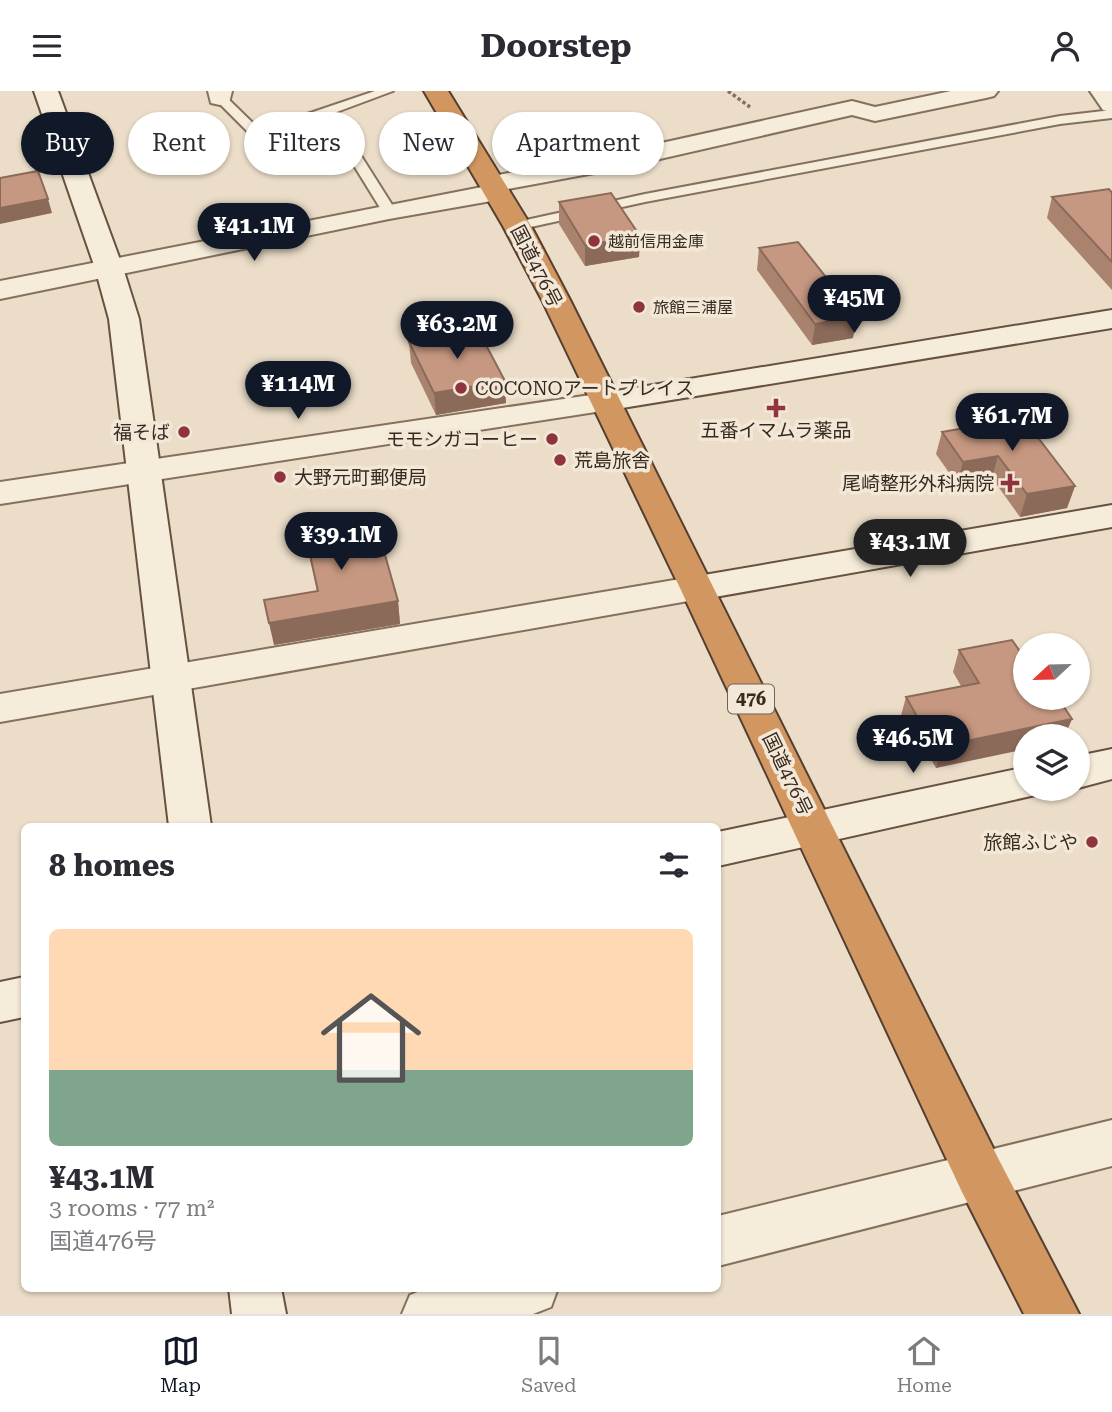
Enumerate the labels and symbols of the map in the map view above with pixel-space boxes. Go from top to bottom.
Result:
pin: ¥41.1M [197,204,311,263]
street label: 国道476号 [506,221,567,311]
place label: 越前信用金庫 [608,232,704,251]
marker: 越前信用金庫 [586,233,602,249]
pin: ¥45M [813,275,895,335]
place label: 旅館三浦屋 [653,298,733,317]
marker: 旅館三浦屋 [631,299,647,315]
pin: ¥63.2M [400,301,514,361]
pin: ¥114M [249,361,347,421]
place label: COCONOアートプレイス [475,377,694,400]
marker: COCONOアートプレイス [453,380,469,396]
pin: ¥61.7M [955,393,1069,453]
marker: 五番イマムラ薬品 [768,400,784,416]
place label: 五番イマムラ薬品 [700,419,852,442]
place label: 福そば [113,421,170,444]
marker: 福そば [176,424,192,440]
place label: モモンガコーヒー [386,428,538,451]
marker: モモンガコーヒー [544,431,560,447]
place label: 荒島旅舎 [574,449,650,472]
marker: 荒島旅舎 [552,452,568,468]
place label: 大野元町郵便局 [294,466,427,489]
marker: 大野元町郵便局 [272,469,288,485]
place label: 尾崎整形外科病院 [842,472,994,495]
marker: 尾崎整形外科病院 [1000,473,1020,493]
pin: ¥39.1M [284,512,398,572]
pin: ¥43.1M [853,519,967,579]
north arrow [1013,633,1090,711]
road number: 476 [728,685,774,713]
pin: ¥46.5M [856,715,970,775]
street label: 国道476号 [758,729,817,819]
place label: 旅館ふじや [983,831,1078,854]
marker: 旅館ふじや [1084,834,1100,850]

